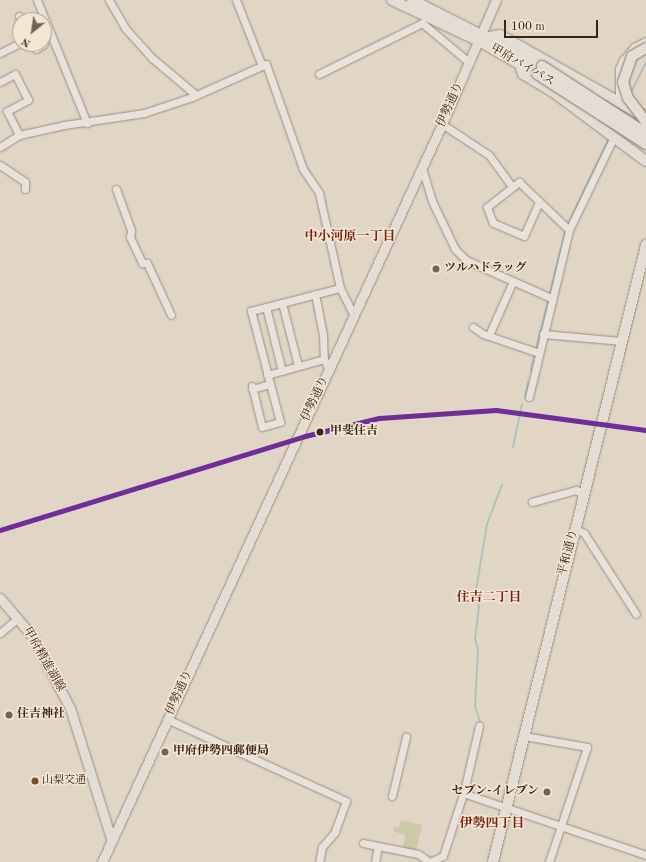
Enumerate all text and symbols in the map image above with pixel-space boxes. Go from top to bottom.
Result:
north arrow [12,12,52,52]
scale bar [506,12,600,38]
text: 100 m [511,21,545,33]
text: N [20,35,33,49]
street label: 甲府バイパス [487,42,557,90]
street label: 伊勢通り [435,80,467,130]
district label: 中小河原一丁目 [305,229,395,245]
place label: ツルハドラッグ [444,262,528,276]
marker: ツルハドラッグ [431,264,441,274]
street label: 伊勢通り [299,374,333,424]
marker: 甲斐住吉 [313,425,327,439]
place label: 甲斐住吉 [330,425,378,439]
street label: 平和通り [556,528,582,578]
district label: 住吉二丁目 [457,590,521,606]
street label: 甲府精進湖線 [19,625,67,695]
street label: 伊勢通り [164,668,196,718]
place label: 住吉神社 [17,708,65,722]
marker: 住吉神社 [4,710,14,720]
place label: 甲府伊勢四郵便局 [173,745,269,759]
marker: 甲府伊勢四郵便局 [160,747,170,757]
place label: 山梨交通 [42,774,86,788]
marker: 山梨交通 [30,776,40,786]
place label: セブン-イレブン [451,785,539,799]
marker: セブン-イレブン [542,787,552,797]
district label: 伊勢四丁目 [460,816,524,832]

